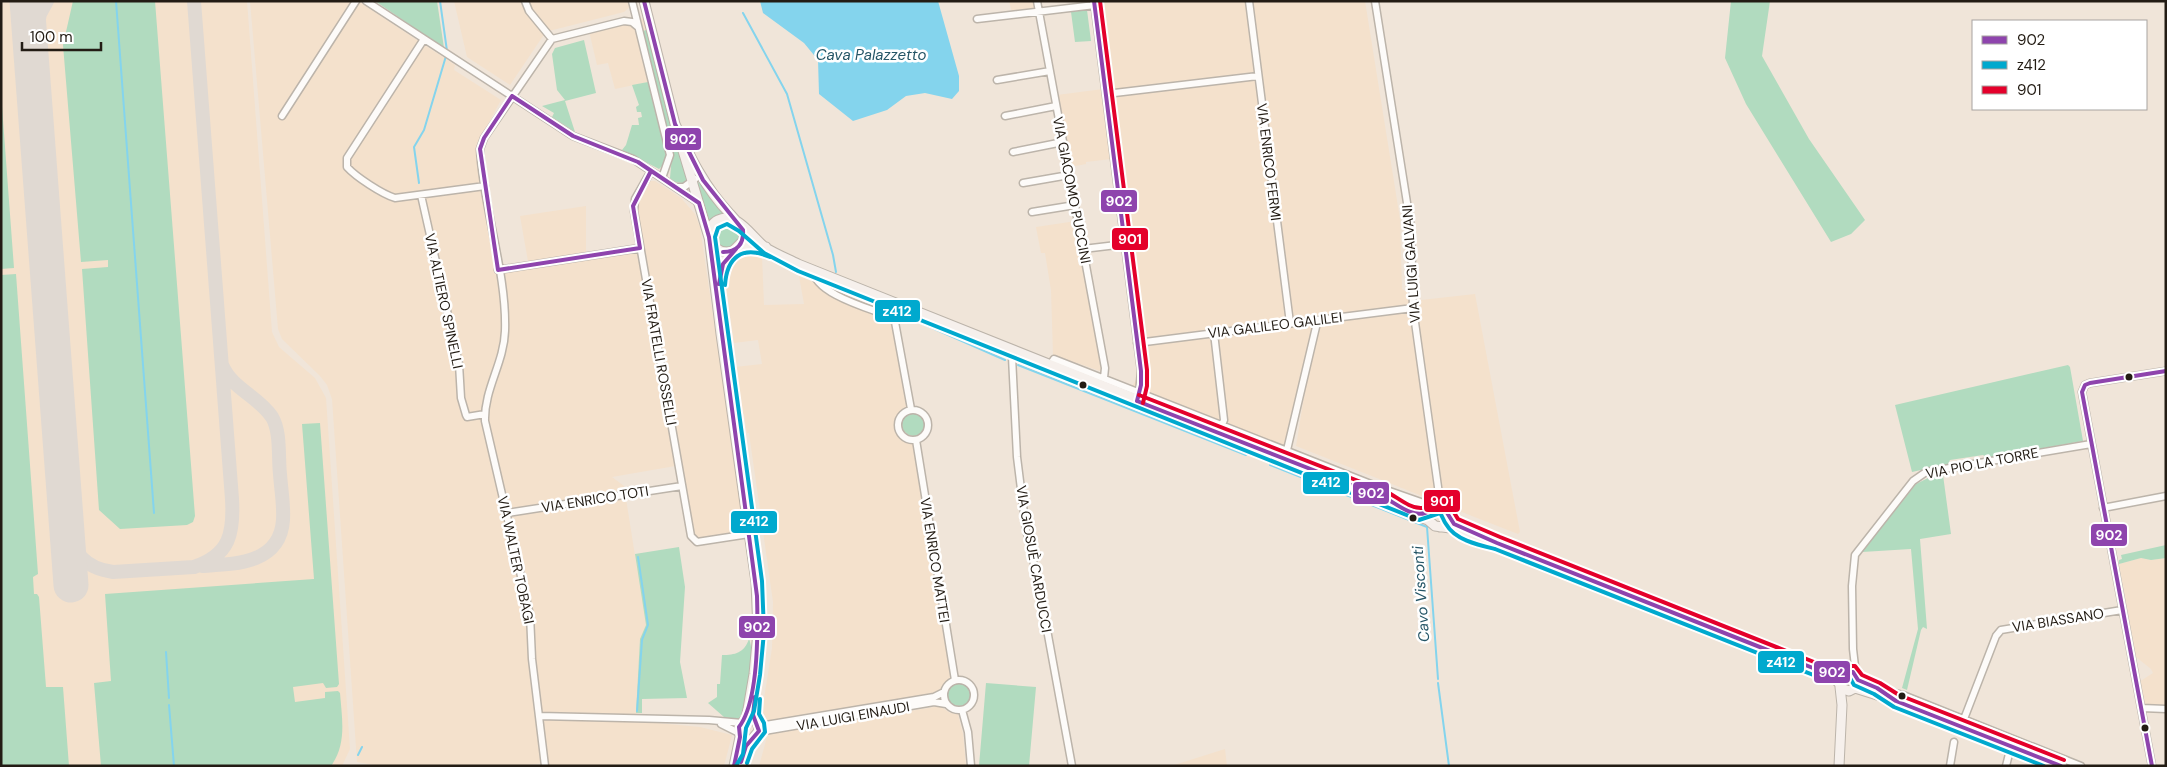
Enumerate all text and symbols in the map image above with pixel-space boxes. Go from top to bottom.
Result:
scale bar [22,20,101,52]
legend [1972,20,2147,110]
text: 100 m [30,27,73,47]
text: 902 [2017,30,2045,50]
water label: Cava Palazzetto [816,45,926,65]
text: z412 [2017,55,2046,75]
text: 901 [2017,80,2041,100]
street label: VIA ENRICO FERMI [1253,102,1285,222]
street label: VIA GIACOMO PUCCINI [1049,115,1095,265]
line badge: 902 [664,127,702,151]
text: 902 [670,130,696,148]
line badge: 902 [1100,189,1138,213]
text: 902 [1106,192,1132,210]
street label: VIA LUIGI GALVANI [1398,204,1424,324]
line badge: 901 [1111,227,1149,251]
text: 901 [1118,230,1142,248]
street label: VIA ALTIERO SPINELLI [421,232,467,370]
street label: VIA FRATELLI ROSSELLI [637,277,681,427]
line badge: z412 [874,299,921,323]
text: z412 [883,302,911,320]
street label: VIA GALILEO GALILEI [1207,308,1343,342]
unlabelled marker [2124,372,2134,382]
unlabelled marker [1078,380,1088,390]
street label: VIA PIO LA TORRE [1924,443,2040,483]
line badge: z412 [1302,471,1350,495]
text: z412 [1312,473,1340,491]
line badge: 902 [1352,481,1390,505]
street label: VIA ENRICO TOTI [540,482,650,516]
street label: VIA GIOSUÈ CARDUCCI [1012,484,1056,634]
text: 902 [1358,484,1384,502]
line badge: 901 [1423,489,1461,513]
text: 901 [1430,492,1454,510]
street label: VIA WALTER TOBAGI [494,494,538,626]
street label: VIA ENRICO MATTEI [916,496,954,624]
line badge: z412 [730,510,778,534]
text: z412 [740,512,768,530]
unlabelled marker [1408,513,1418,523]
line badge: 902 [2090,523,2128,547]
text: 902 [2096,526,2122,544]
water label: Cavo Visconti [1408,545,1434,643]
street label: VIA BIASSANO [2011,604,2105,636]
line badge: 902 [738,615,776,639]
text: 902 [744,618,770,636]
line badge: z412 [1757,650,1805,674]
text: z412 [1767,653,1795,671]
line badge: 902 [1813,660,1851,684]
text: 902 [1819,663,1845,681]
unlabelled marker [1897,691,1907,701]
street label: VIA LUIGI EINAUDI [795,697,911,735]
unlabelled marker [2140,723,2150,733]

